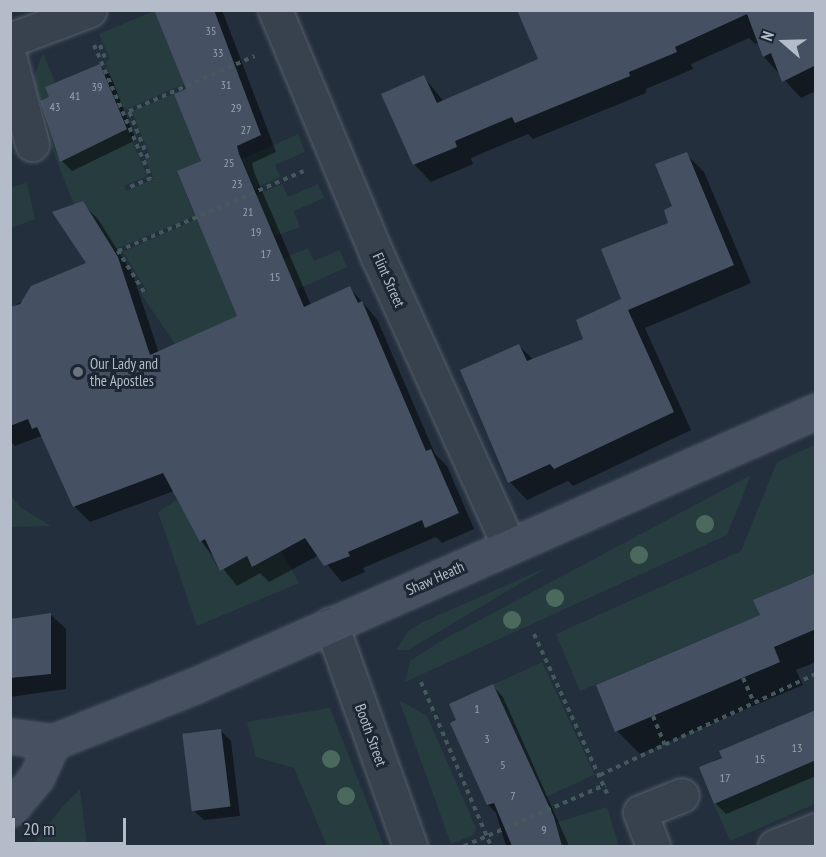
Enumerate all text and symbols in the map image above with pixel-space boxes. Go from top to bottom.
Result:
north arrow [754,12,814,72]
house number: 35 [206,24,216,38]
text: N [756,28,778,43]
house number: 33 [213,46,223,60]
house number: 31 [221,78,231,92]
house number: 39 [92,80,102,94]
house number: 41 [70,89,80,103]
house number: 43 [50,100,60,114]
house number: 29 [231,101,241,115]
house number: 27 [241,123,251,137]
house number: 25 [224,156,234,170]
house number: 23 [232,177,242,191]
house number: 21 [243,205,253,219]
house number: 19 [251,225,261,239]
house number: 17 [261,247,271,261]
street label: Flint Street [369,250,409,310]
house number: 15 [270,270,280,284]
place label: Our Lady and the Apostles [90,354,158,389]
marker: Our Lady and the Apostles [71,365,85,379]
street label: Shaw Heath [403,557,467,599]
street label: Booth Street [351,701,391,769]
house number: 1 [474,702,480,716]
house number: 3 [484,732,490,746]
house number: 13 [792,741,802,755]
house number: 15 [755,752,765,766]
house number: 5 [500,758,506,772]
house number: 17 [720,771,730,785]
house number: 7 [510,789,516,803]
scale bar [15,806,129,844]
text: 20 m [23,817,55,840]
house number: 9 [541,823,547,837]

